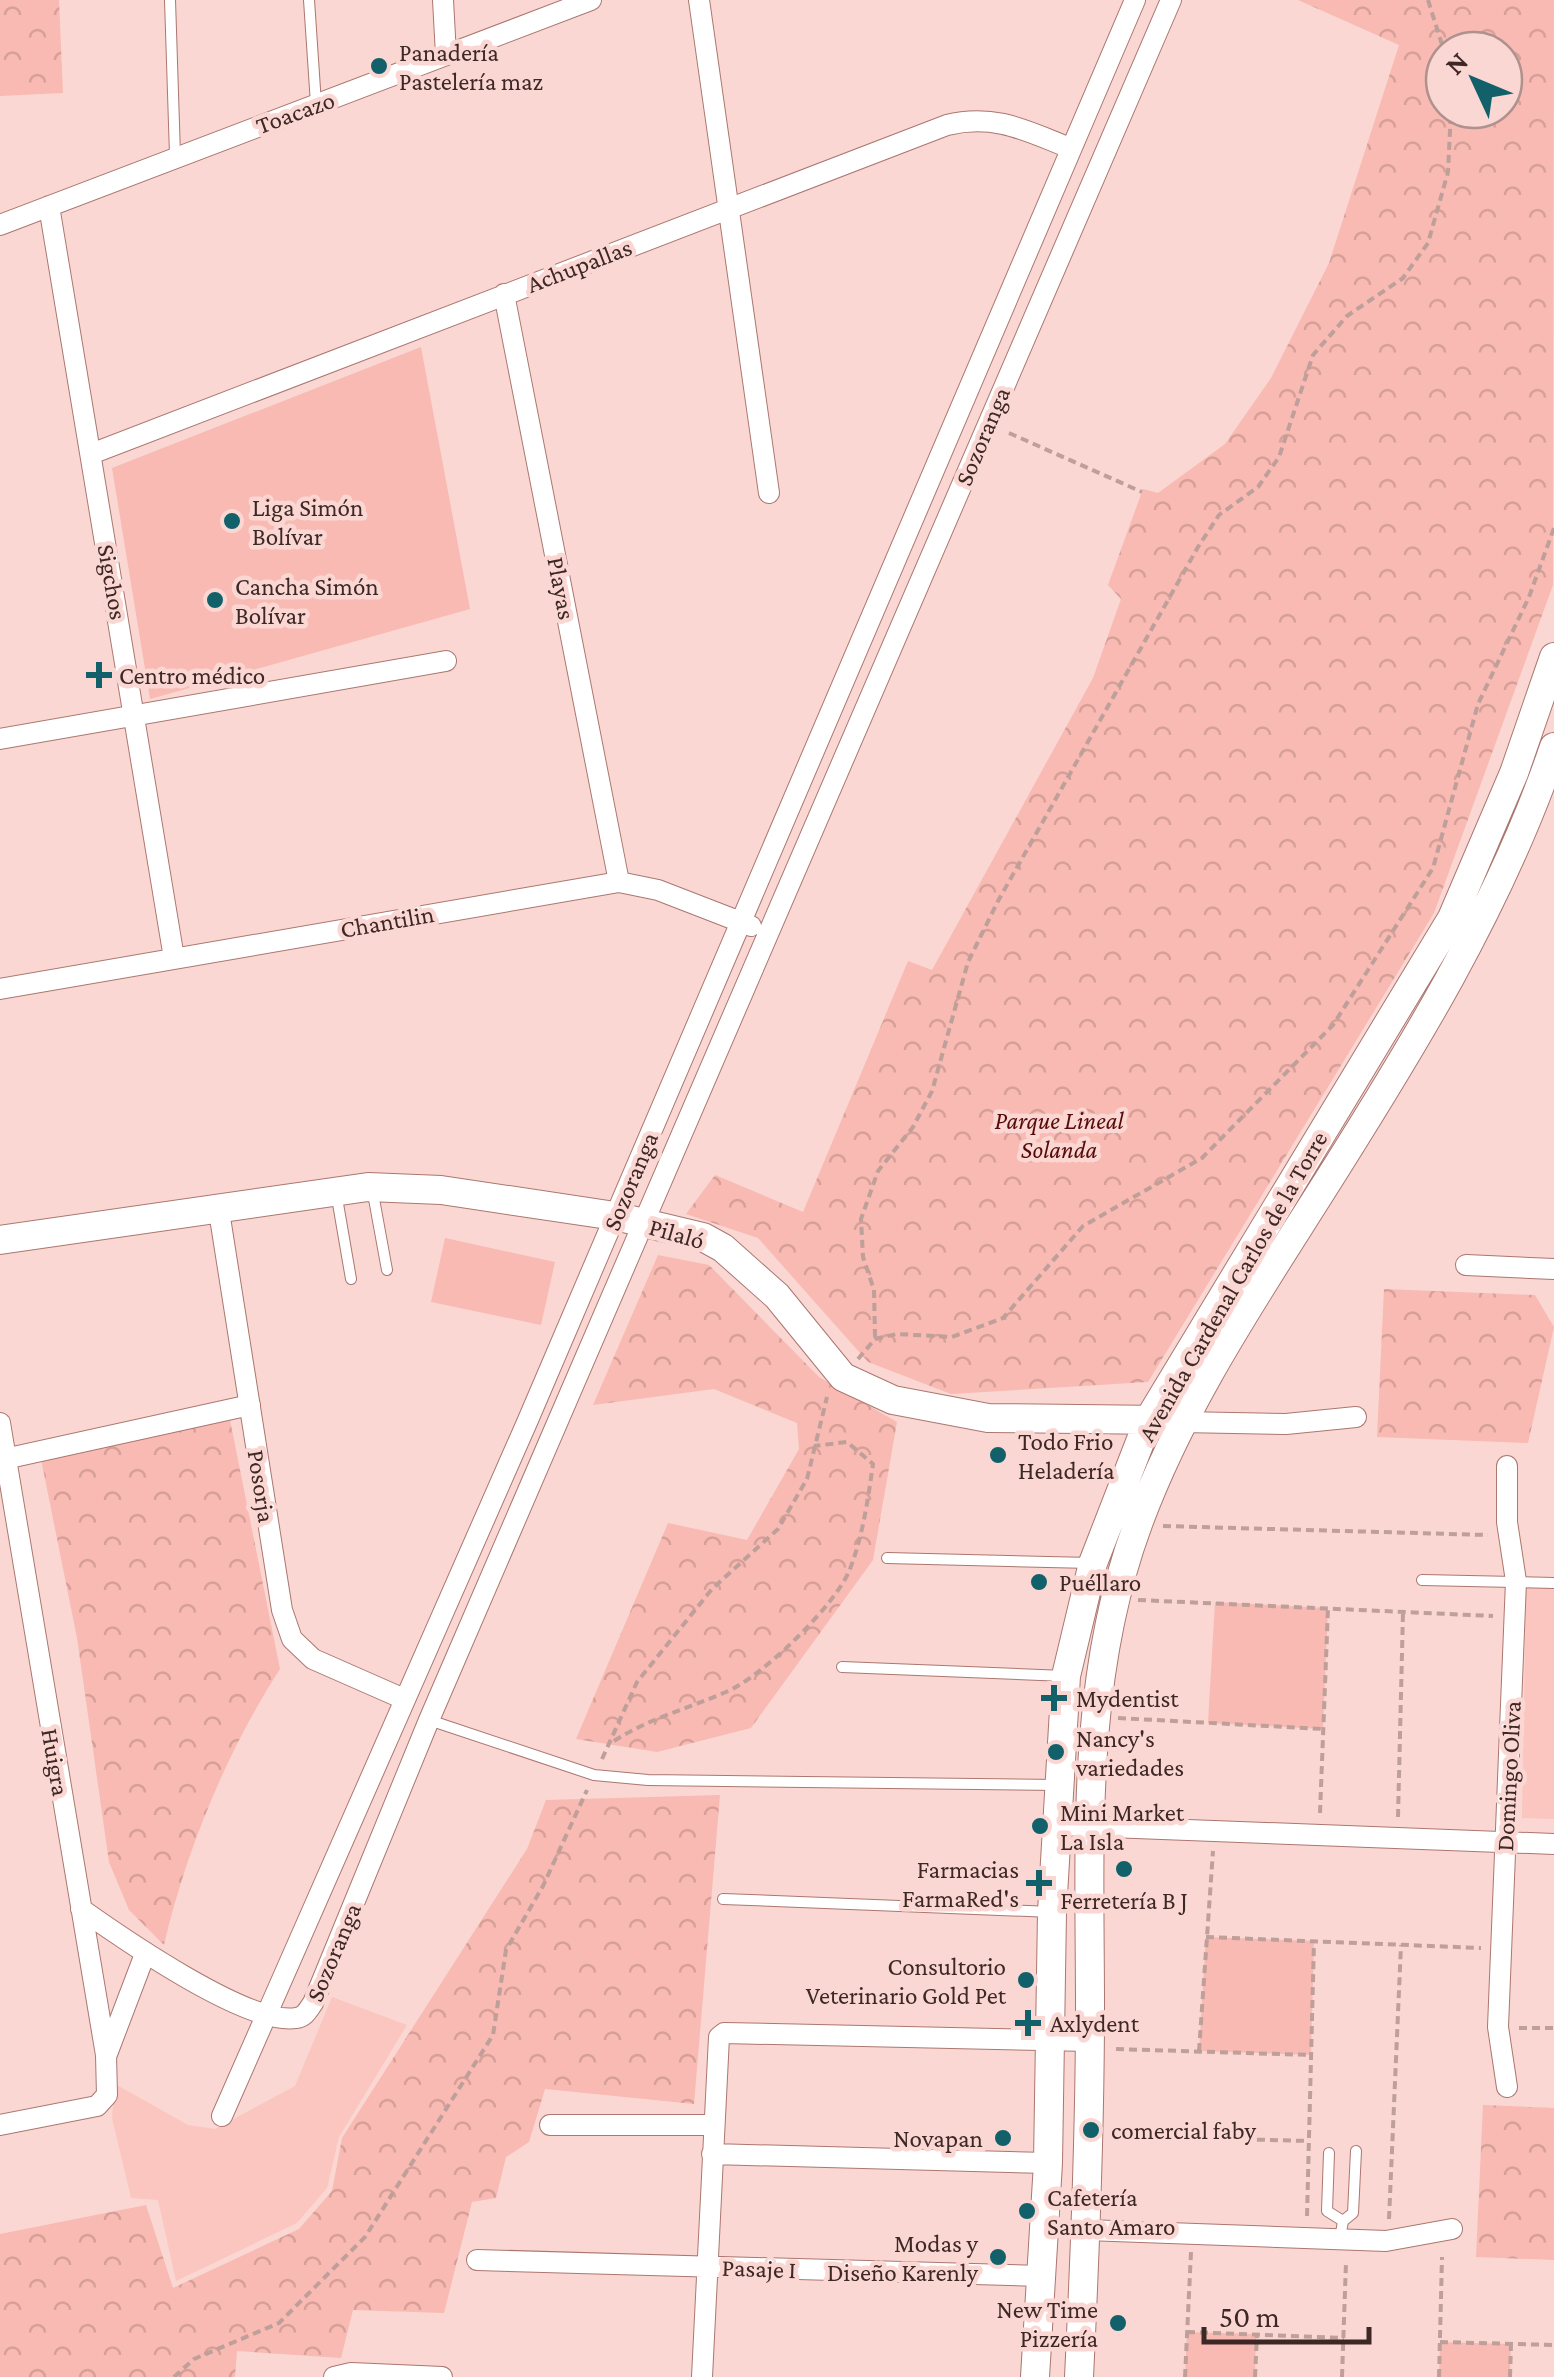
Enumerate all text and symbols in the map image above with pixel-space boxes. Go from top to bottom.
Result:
north arrow [1424,30,1524,130]
place label: Panadería Pastelería maz [399,39,543,95]
text: N [1439,45,1474,81]
marker: Panadería Pastelería maz [368,55,390,77]
street label: Toacazo [252,86,338,139]
street label: Achupallas [523,233,636,299]
street label: Sozoranga [950,383,1016,490]
place label: Liga Simón Bolívar [252,494,363,550]
marker: Liga Simón Bolívar [221,510,243,532]
street label: Sigchos [92,542,132,622]
street label: Playas [541,554,581,622]
place label: Cancha Simón Bolívar [235,573,379,629]
marker: Cancha Simón Bolívar [204,589,226,611]
place label: Centro médico [119,662,265,689]
marker: Centro médico [88,664,110,686]
street label: Chantilin [338,900,436,943]
park label: Parque Lineal Solanda [994,1107,1124,1163]
street label: Avenida Cardenal Carlos de la Torre [1132,1126,1333,1446]
street label: Sozoranga [598,1128,664,1235]
street label: Pilaló [646,1213,708,1254]
place label: Todo Frio Heladería [1018,1428,1115,1484]
marker: Todo Frio Heladería [987,1444,1009,1466]
street label: Posorja [241,1448,281,1525]
place label: Puéllaro [1059,1569,1141,1596]
marker: Puéllaro [1028,1571,1050,1593]
marker: Mydentist [1041,1685,1067,1711]
place label: Mydentist [1076,1685,1179,1713]
street label: Domingo Oliva [1491,1700,1527,1852]
place label: Nancy's variedades [1075,1725,1184,1781]
street label: Huigra [35,1726,75,1799]
marker: Nancy's variedades [1045,1741,1067,1763]
place label: Mini Market La Isla [1060,1799,1185,1855]
marker: Mini Market La Isla [1029,1815,1051,1837]
place label: Farmacias FarmaRed's [902,1856,1019,1912]
marker: Ferretería B J [1113,1858,1135,1880]
marker: Farmacias FarmaRed's [1028,1872,1050,1894]
place label: Ferretería B J [1060,1887,1188,1915]
street label: Sozoranga [301,1899,367,2006]
place label: Consultorio Veterinario Gold Pet [806,1953,1007,2009]
marker: Consultorio Veterinario Gold Pet [1015,1969,1037,1991]
marker: Axlydent [1015,2010,1041,2036]
place label: Axlydent [1050,2010,1140,2038]
place label: comercial faby [1111,2117,1257,2145]
marker: comercial faby [1080,2119,1102,2141]
place label: Novapan [893,2125,983,2153]
marker: Novapan [992,2127,1014,2149]
place label: Cafetería Santo Amaro [1047,2184,1176,2240]
marker: Cafetería Santo Amaro [1016,2200,1038,2222]
place label: Modas y Diseño Karenly [827,2230,978,2287]
marker: Modas y Diseño Karenly [987,2246,1009,2268]
street label: Pasaje I [721,2254,797,2284]
scale bar [1204,2282,1369,2344]
place label: New Time Pizzería [996,2296,1098,2352]
text: 50 m [1219,2300,1280,2333]
marker: New Time Pizzería [1107,2312,1129,2334]

